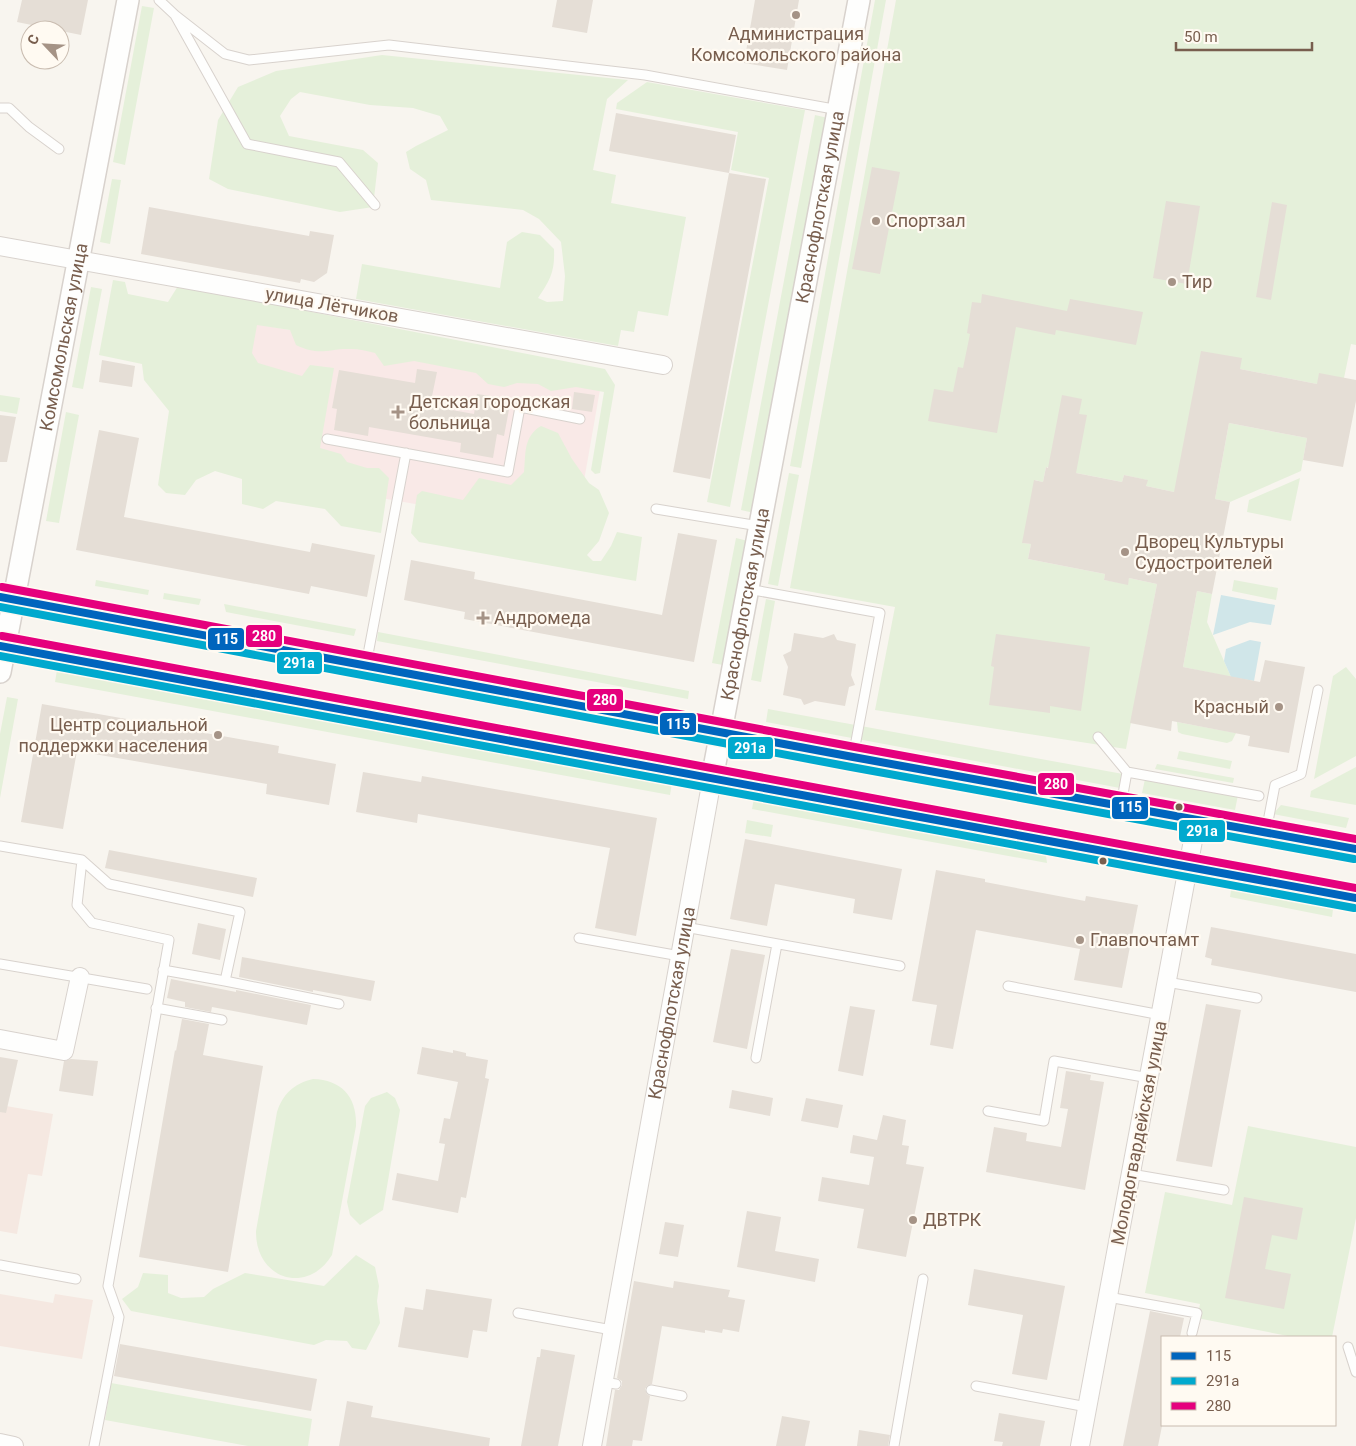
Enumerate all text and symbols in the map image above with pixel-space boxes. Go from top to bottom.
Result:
marker: Администрация Комсомольского района [790,9,802,21]
north arrow [20,20,70,70]
scale bar [1176,20,1312,52]
place label: Администрация Комсомольского района [691,23,901,65]
text: 50 m [1184,28,1218,46]
text: С [24,32,42,47]
street label: Краснофлотская улица [791,109,848,305]
place label: Спортзал [886,210,966,231]
marker: Спортзал [870,215,882,227]
street label: Комсомольская улица [35,241,92,433]
place label: Тир [1182,271,1212,292]
marker: Тир [1166,276,1178,288]
street label: улица Лётчиков [264,282,400,327]
place label: Детская городская больница [409,391,570,433]
marker: Детская городская больница [391,405,405,419]
street label: Краснофлотская улица [716,506,773,702]
place label: Дворец Культуры Судостроителей [1135,531,1284,573]
marker: Дворец Культуры Судостроителей [1119,546,1131,558]
place label: Андромеда [494,607,591,628]
marker: Андромеда [476,611,490,625]
line badge: 280 [245,624,283,648]
line badge: 115 [207,627,245,651]
text: 280 [252,628,276,644]
text: 115 [214,631,238,647]
line badge: 291а [276,651,323,675]
text: 291а [283,655,315,671]
line badge: 280 [586,688,624,712]
text: 280 [593,692,617,708]
place label: Красный [1194,696,1269,717]
marker: Красный [1273,701,1285,713]
line badge: 115 [659,712,697,736]
place label: Центр социальной поддержки населения [18,714,208,756]
text: 115 [666,716,690,732]
marker: Центр социальной поддержки населения [212,729,224,741]
line badge: 291а [727,736,774,760]
text: 291а [734,740,766,756]
line badge: 280 [1037,772,1075,796]
text: 280 [1044,776,1068,792]
line badge: 115 [1111,796,1149,820]
text: 115 [1118,799,1142,815]
unlabelled marker [1174,802,1184,812]
line badge: 291а [1178,819,1226,843]
text: 291а [1186,823,1218,839]
unlabelled marker [1098,856,1108,866]
street label: Краснофлотская улица [644,905,699,1101]
place label: Главпочтамт [1090,929,1199,950]
marker: Главпочтамт [1074,934,1086,946]
street label: Молодогвардейская улица [1106,1019,1171,1247]
place label: ДВТРК [923,1209,982,1230]
marker: ДВТРК [907,1214,919,1226]
legend [1161,1336,1336,1426]
text: 115 [1206,1347,1231,1365]
text: 291а [1206,1372,1239,1390]
text: 280 [1206,1397,1231,1415]

